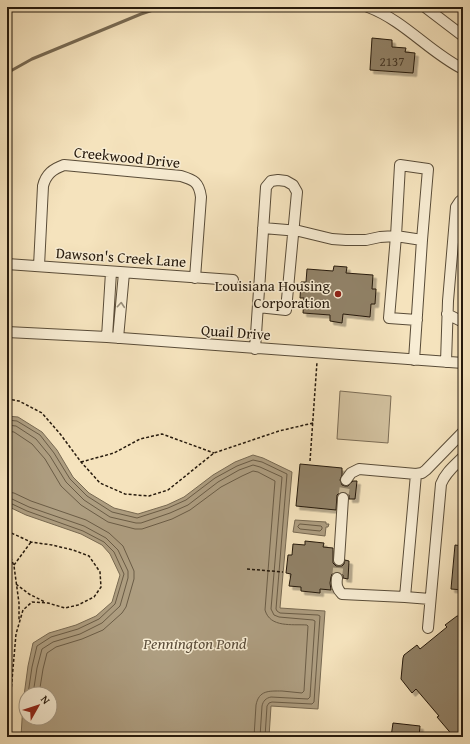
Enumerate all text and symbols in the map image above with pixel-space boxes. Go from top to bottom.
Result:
house number: 2137 [379,52,405,71]
street label: Creekwood Drive [73,141,181,173]
street label: Dawson's Creek Lane [55,242,187,272]
place label: Louisiana Housing Corporation [215,275,331,313]
marker: Louisiana Housing Corporation [333,289,343,299]
one-way arrow [116,302,125,308]
street label: Quail Drive [201,319,271,345]
water label: Pennington Pond [142,631,247,655]
north arrow [18,686,58,726]
text: N [37,692,55,708]

